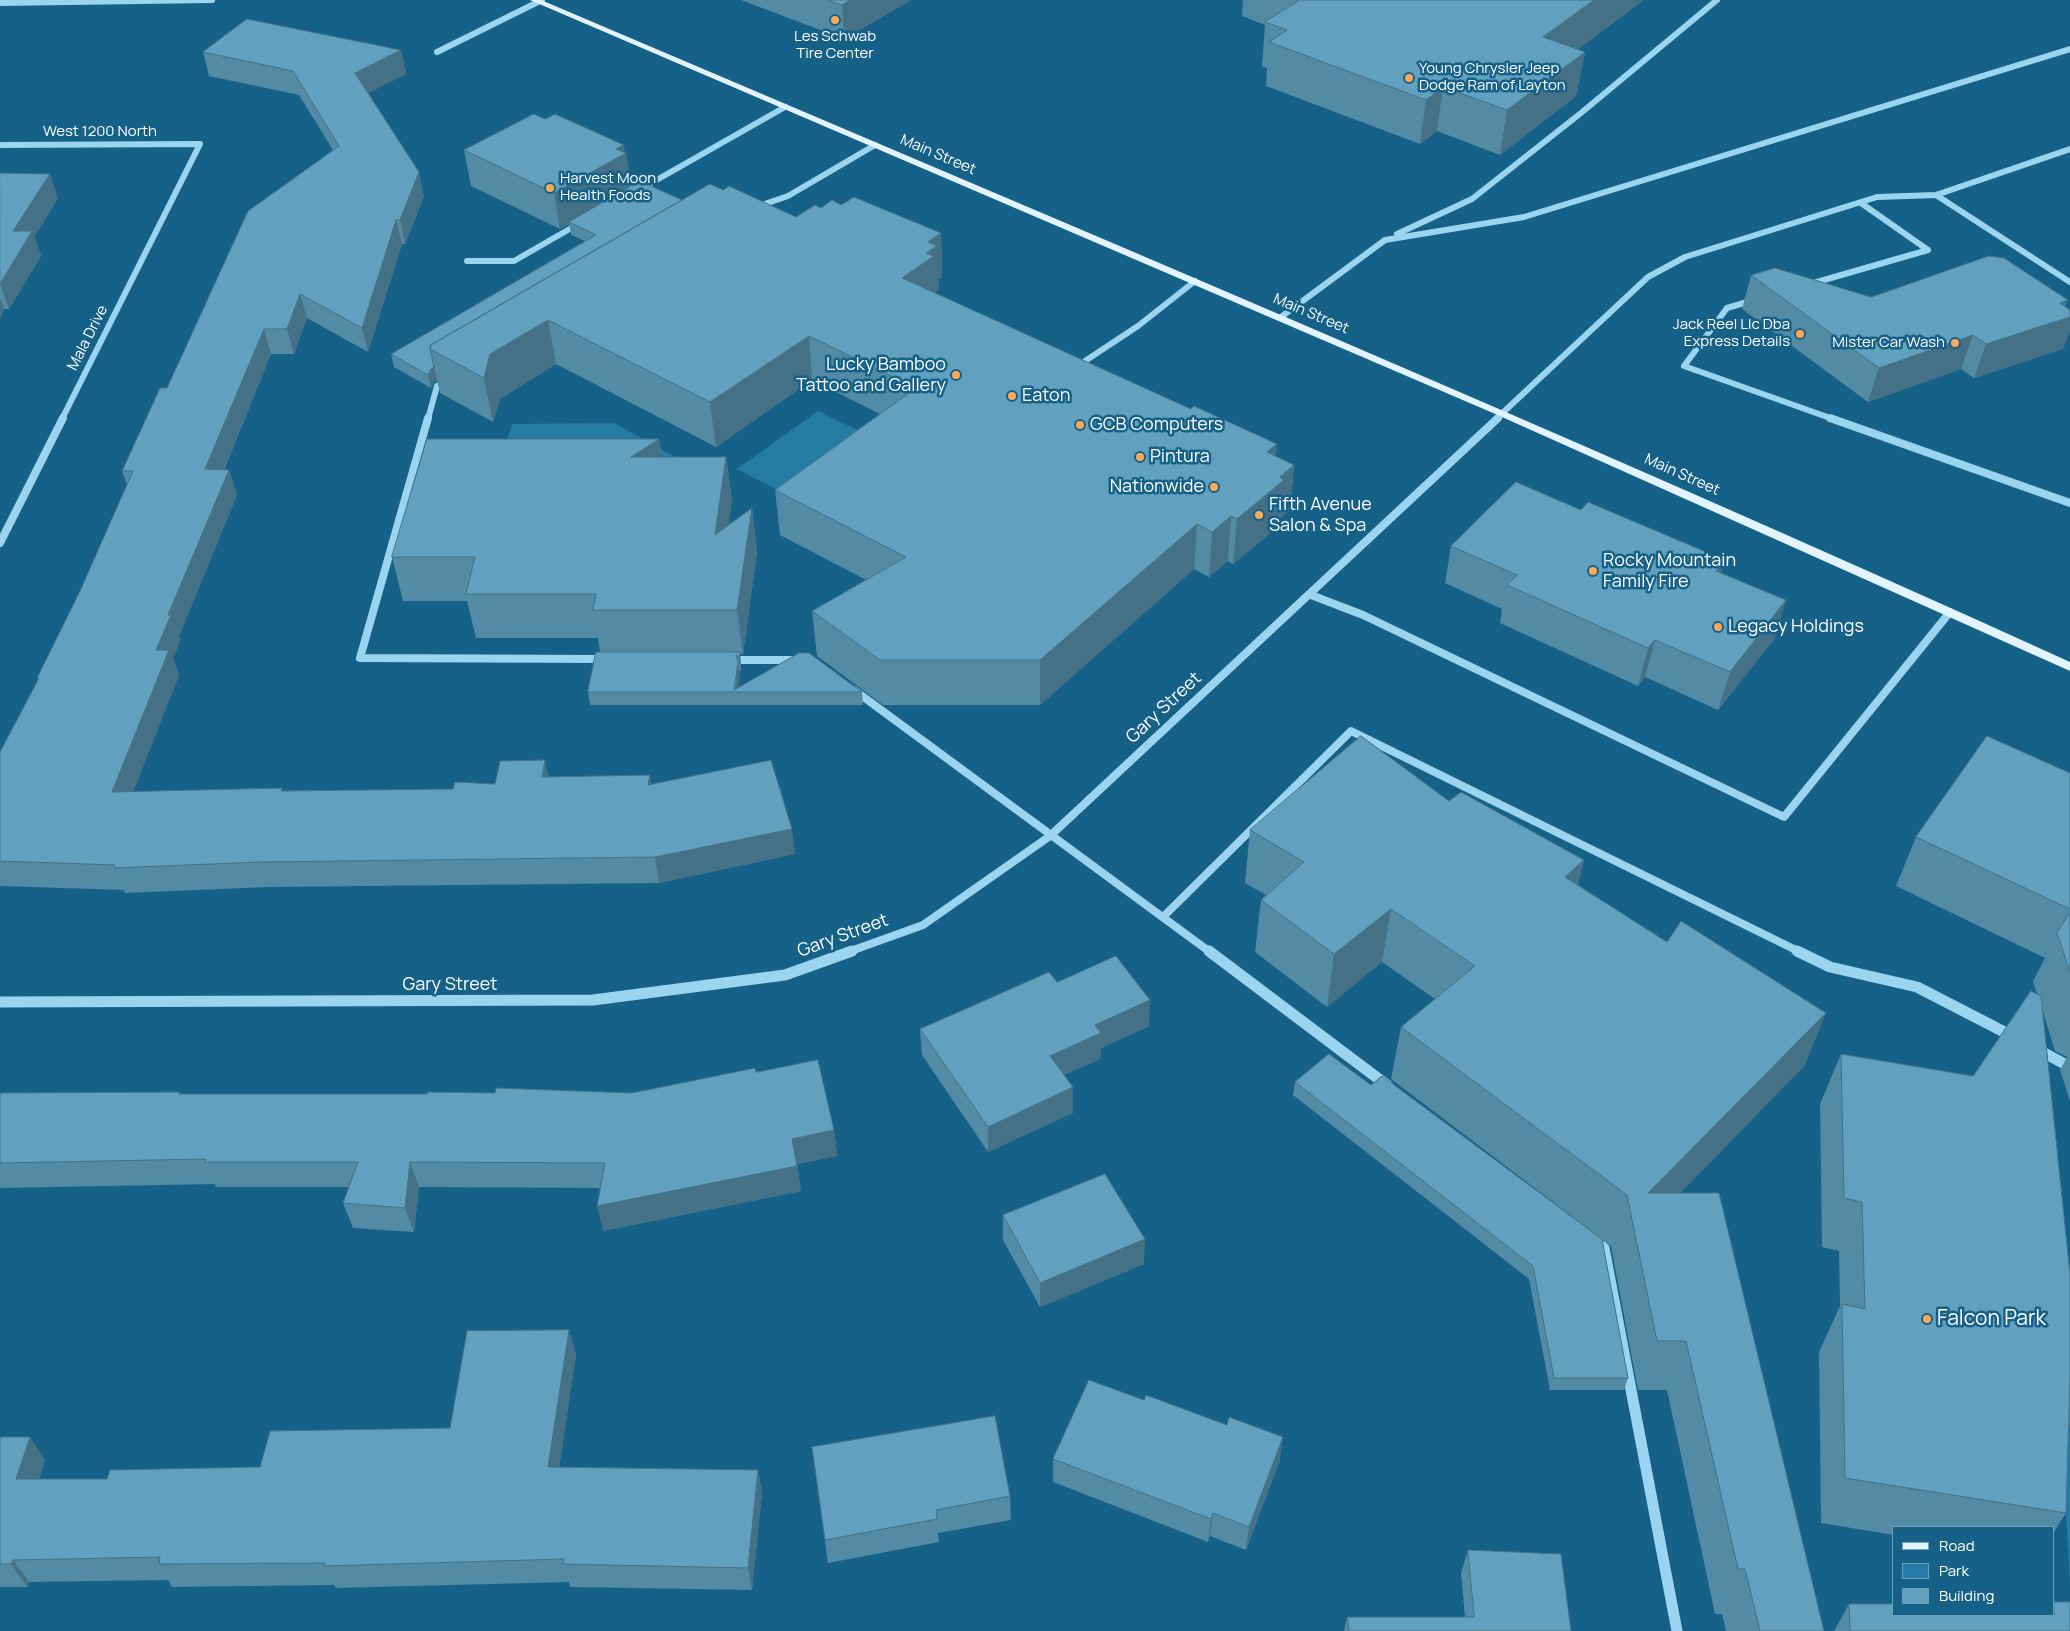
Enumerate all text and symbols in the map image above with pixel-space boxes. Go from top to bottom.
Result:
marker: Les Schwab Tire Center [829,14,841,26]
place label: Les Schwab Tire Center [794,28,876,63]
place label: Young Chrysler Jeep Dodge Ram of Layton [1419,60,1566,95]
marker: Young Chrysler Jeep Dodge Ram of Layton [1403,72,1415,84]
street label: West 1200 North [43,123,157,141]
street label: Main Street [897,131,979,179]
place label: Harvest Moon Health Foods [560,170,656,205]
marker: Harvest Moon Health Foods [544,182,556,194]
street label: Main Street [1270,290,1352,338]
street label: Mala Drive [64,302,112,374]
place label: Jack Reel Llc Dba Express Details [1673,316,1790,351]
marker: Jack Reel Llc Dba Express Details [1794,328,1806,340]
place label: Mister Car Wash [1832,334,1945,352]
marker: Mister Car Wash [1949,337,1961,349]
place label: Lucky Bamboo Tattoo and Gallery [796,354,946,396]
marker: Lucky Bamboo Tattoo and Gallery [950,369,962,381]
place label: Eaton [1022,385,1070,407]
marker: Eaton [1006,390,1018,402]
place label: GCB Computers [1090,414,1223,436]
marker: GCB Computers [1074,419,1086,431]
place label: Pintura [1150,446,1210,468]
street label: Main Street [1642,450,1722,500]
marker: Pintura [1134,451,1146,463]
place label: Nationwide [1110,476,1204,498]
marker: Nationwide [1208,481,1220,493]
place label: Fifth Avenue Salon & Spa [1269,494,1372,536]
marker: Fifth Avenue Salon & Spa [1253,509,1265,521]
place label: Rocky Mountain Family Fire [1603,550,1736,592]
marker: Rocky Mountain Family Fire [1587,565,1599,577]
place label: Legacy Holdings [1728,616,1864,638]
marker: Legacy Holdings [1712,621,1724,633]
street label: Gary Street [1122,668,1206,748]
street label: Gary Street [795,910,891,962]
street label: Gary Street [402,974,498,996]
place label: Falcon Park [1937,1306,2046,1332]
marker: Falcon Park [1921,1313,1933,1325]
legend [1892,1526,2055,1616]
text: Road [1939,1535,1975,1556]
text: Park [1939,1560,1969,1581]
text: Building [1939,1585,1994,1606]

